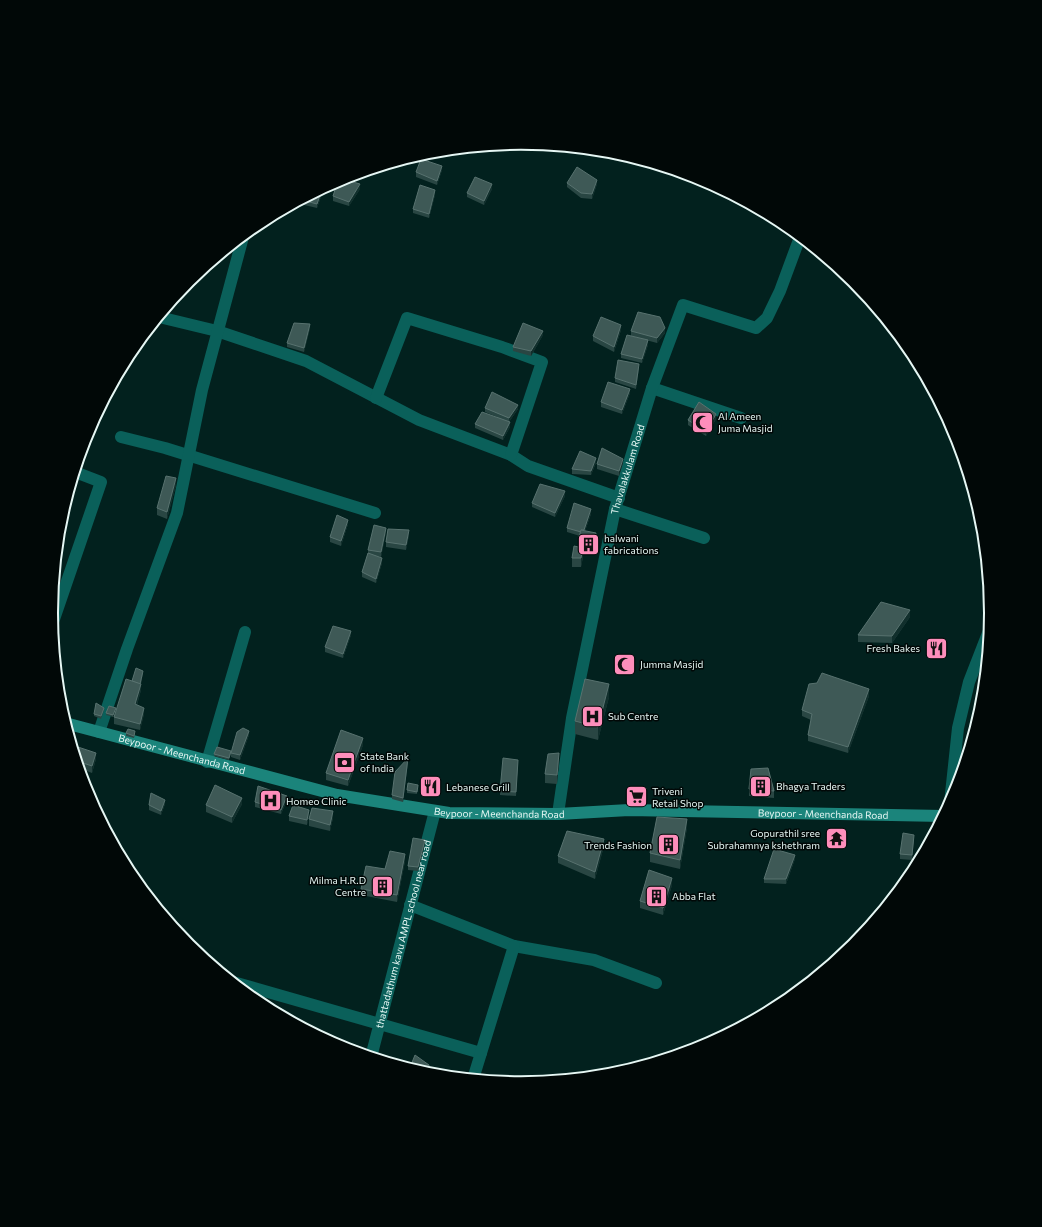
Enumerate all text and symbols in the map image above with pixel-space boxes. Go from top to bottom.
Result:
mosque icon: Al Ameen Juma Masjid [689,409,715,435]
place label: Al Ameen Juma Masjid [718,410,773,434]
street label: Thavalakkulam Road [608,423,647,515]
building icon: halwani fabrications [575,531,601,557]
place label: halwani fabrications [604,532,659,556]
restaurant icon: Fresh Bakes [923,635,949,661]
place label: Fresh Bakes [866,642,920,654]
mosque icon: Jumma Masjid [611,651,637,677]
place label: Jumma Masjid [640,658,703,670]
hospital icon: Sub Centre [579,703,605,729]
place label: Sub Centre [608,710,658,722]
street label: Beypoor - Meenchanda Road [117,731,247,777]
bank icon: State Bank of India [332,749,358,775]
place label: State Bank of India [360,750,410,774]
building icon: Bhagya Traders [747,773,773,799]
restaurant icon: Lebanese Grill [418,774,444,800]
place label: Bhagya Traders [776,780,846,792]
place label: Lebanese Grill [446,781,510,793]
supermarket icon: Triveni Retail Shop [624,784,650,810]
place label: Triveni Retail Shop [652,785,704,809]
hospital icon: Homeo Clinic [258,788,284,814]
place label: Homeo Clinic [286,795,347,807]
street label: Beypoor - Meenchanda Road [433,805,565,820]
street label: Beypoor - Meenchanda Road [758,806,889,821]
temple icon: Gopurathil sree Subrahamnya kshethram [823,826,849,852]
place label: Gopurathil sree Subrahamnya kshethram [707,827,820,851]
building icon: Trends Fashion [655,832,681,858]
street label: thattadathum kavu AMPL school near road [373,839,433,1029]
place label: Trends Fashion [584,839,652,851]
building icon: Milma H.R.D Centre [369,873,395,899]
place label: Milma H.R.D Centre [309,874,366,898]
building icon: Abba Flat [643,883,669,909]
place label: Abba Flat [672,890,715,902]

